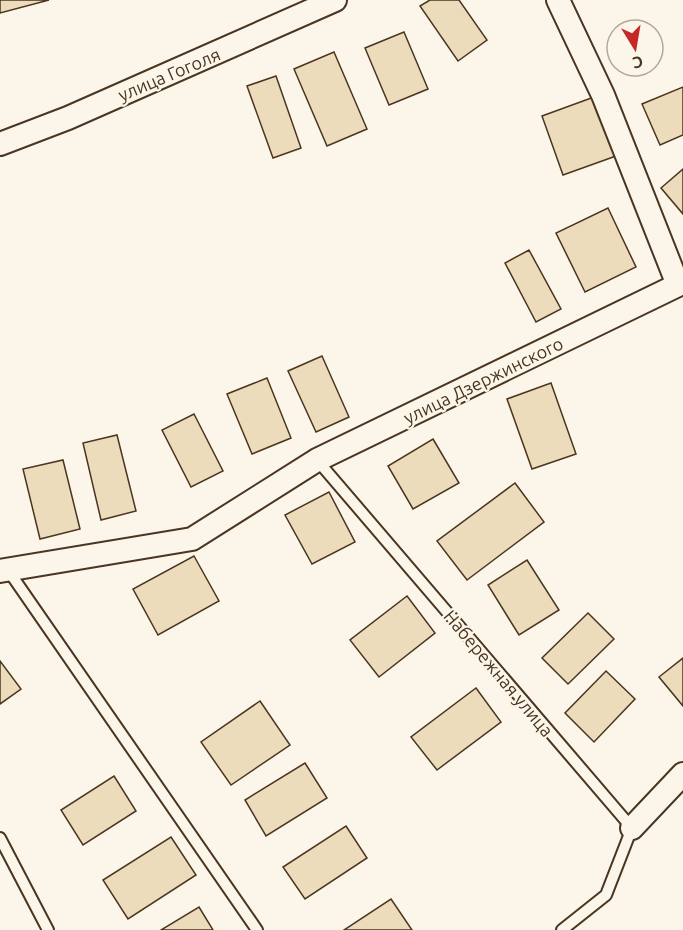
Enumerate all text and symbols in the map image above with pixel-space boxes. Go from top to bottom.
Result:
north arrow [605,18,665,78]
street label: улица Гоголя [115,43,223,105]
text: С [631,53,645,73]
street label: улица Дзержинского [400,333,566,427]
street label: Набережная улица [440,606,558,740]

